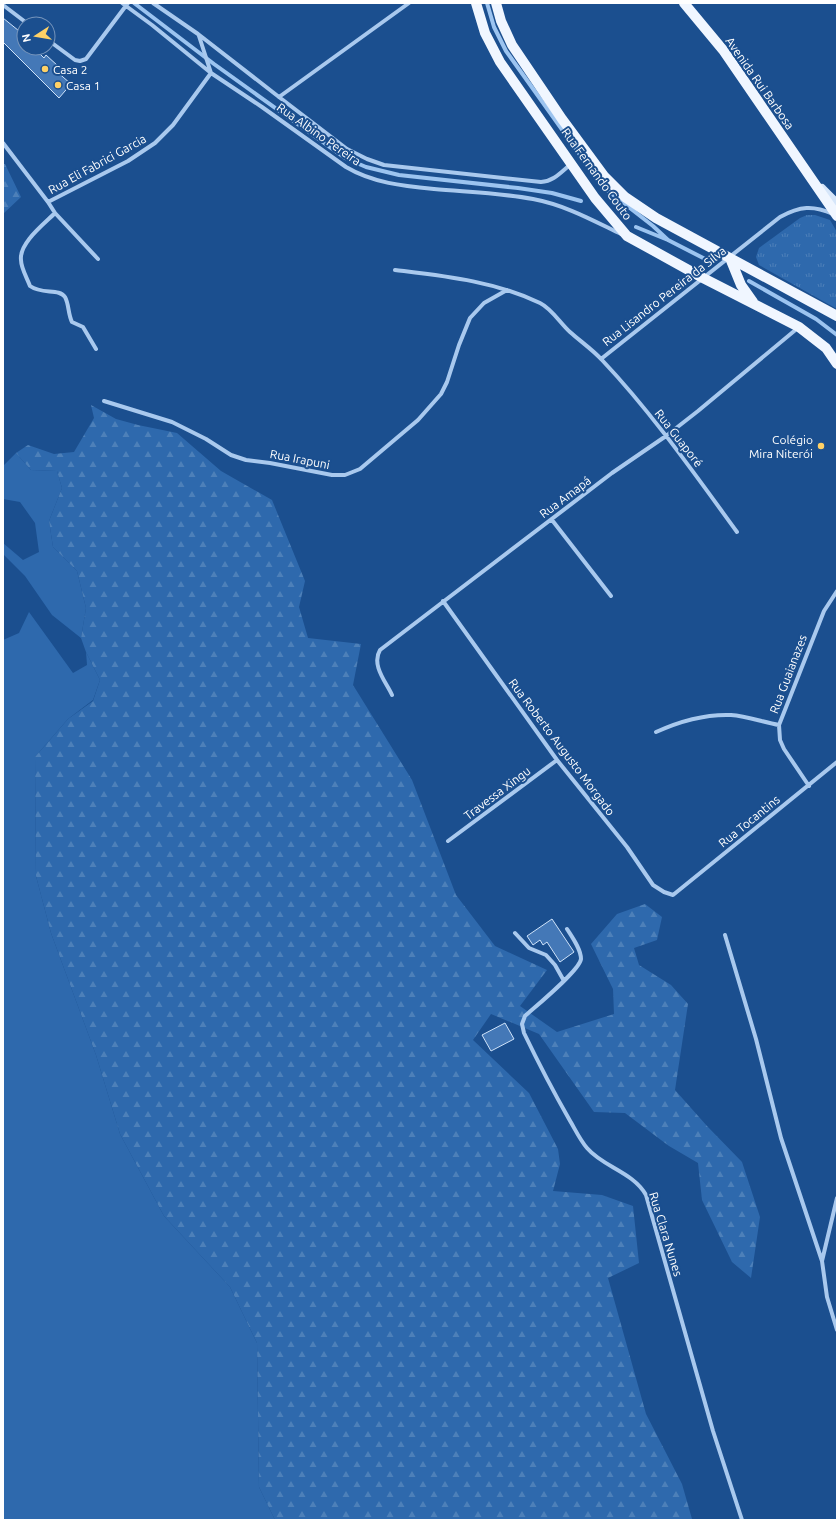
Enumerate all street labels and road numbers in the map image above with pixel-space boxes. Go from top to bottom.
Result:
street label: Avenida Rui Barbosa [723,34,797,132]
street label: Rua Albino Pereira [275,100,363,168]
street label: Rua Fernando Couto [559,126,635,222]
street label: Rua Eli Fabrici Garcia [46,132,148,196]
street label: Rua Lisandro Pereira da Silva [600,244,728,348]
street label: Rua Guaporé [653,407,705,469]
street label: Rua Irapuni [269,447,331,471]
street label: Rua Amapá [537,474,593,520]
street label: Rua Guaianazes [767,633,809,715]
street label: Rua Roberto Augusto Morgado [506,676,618,818]
street label: Travessa Xingu [461,764,533,822]
street label: Rua Tocantins [716,792,782,850]
street label: Rua Clara Nunes [647,1190,685,1278]

